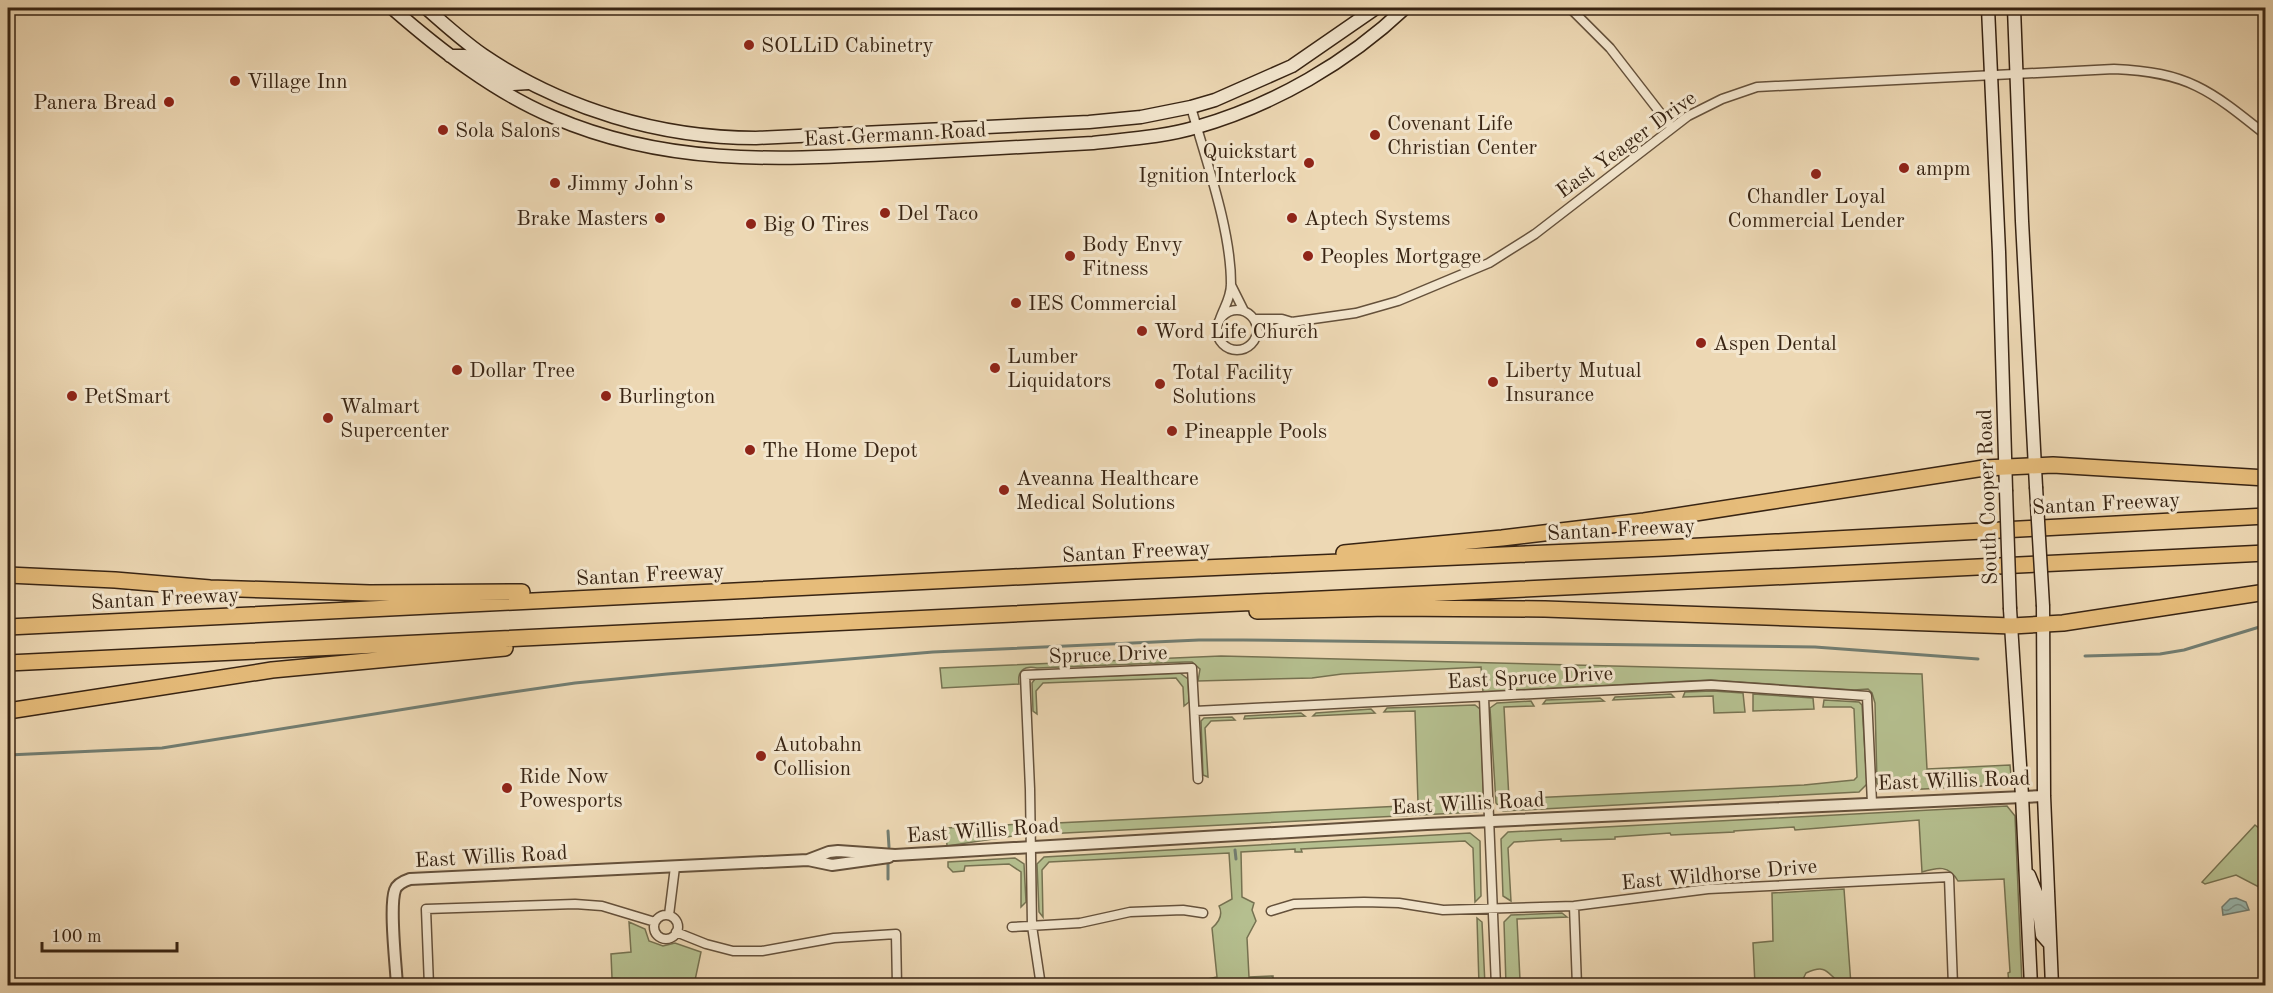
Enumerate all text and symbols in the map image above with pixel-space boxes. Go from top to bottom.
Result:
place label: SOLLiD Cabinetry [761,36,934,57]
marker: SOLLiD Cabinetry [742,38,756,52]
place label: Village Inn [247,72,348,93]
marker: Village Inn [228,74,242,88]
street label: East Yeager Drive [1553,88,1701,203]
place label: Panera Bread [33,93,157,114]
marker: Panera Bread [162,95,176,109]
place label: Covenant Life Christian Center [1387,114,1538,159]
street label: East Germann Road [803,120,987,151]
place label: Sola Salons [455,121,560,142]
marker: Sola Salons [436,123,450,137]
marker: Covenant Life Christian Center [1368,128,1382,142]
place label: Quickstart Ignition Interlock [1138,142,1297,187]
marker: Quickstart Ignition Interlock [1302,156,1316,170]
place label: ampm [1916,159,1971,180]
marker: ampm [1897,161,1911,175]
marker: Chandler Loyal Commercial Lender [1809,167,1823,181]
place label: Jimmy John's [567,174,693,195]
marker: Jimmy John's [548,176,562,190]
place label: Chandler Loyal Commercial Lender [1727,187,1905,232]
place label: Del Taco [897,204,978,225]
marker: Del Taco [878,206,892,220]
place label: Brake Masters [516,209,648,230]
place label: Aptech Systems [1304,209,1450,230]
marker: Brake Masters [653,211,667,225]
marker: Aptech Systems [1285,211,1299,225]
place label: Big O Tires [763,215,869,236]
marker: Big O Tires [744,217,758,231]
place label: Body Envy Fitness [1082,235,1183,280]
place label: Peoples Mortgage [1320,247,1481,268]
marker: Body Envy Fitness [1063,249,1077,263]
marker: Peoples Mortgage [1301,249,1315,263]
place label: IES Commercial [1028,294,1177,315]
marker: IES Commercial [1009,296,1023,310]
place label: Word Life Church [1154,322,1318,343]
marker: Word Life Church [1135,324,1149,338]
place label: Aspen Dental [1713,334,1837,355]
marker: Aspen Dental [1694,336,1708,350]
place label: Lumber Liquidators [1007,347,1111,392]
place label: Dollar Tree [469,361,575,382]
marker: Lumber Liquidators [988,361,1002,375]
place label: Liberty Mutual Insurance [1505,361,1642,406]
marker: Dollar Tree [450,363,464,377]
place label: Total Facility Solutions [1172,363,1293,408]
marker: Liberty Mutual Insurance [1486,375,1500,389]
marker: Total Facility Solutions [1153,377,1167,391]
place label: PetSmart [84,387,170,408]
place label: Burlington [618,387,715,408]
marker: PetSmart [65,389,79,403]
marker: Burlington [599,389,613,403]
place label: Walmart Supercenter [340,397,450,442]
street label: South Cooper Road [1975,409,2002,585]
marker: Walmart Supercenter [321,411,335,425]
place label: Pineapple Pools [1184,422,1327,443]
marker: Pineapple Pools [1165,424,1179,438]
place label: The Home Depot [762,441,918,462]
marker: The Home Depot [743,443,757,457]
place label: Aveanna Healthcare Medical Solutions [1016,469,1199,514]
marker: Aveanna Healthcare Medical Solutions [997,483,1011,497]
street label: Santan Freeway [2031,490,2181,519]
street label: Santan Freeway [1546,516,1696,545]
street label: Santan Freeway [1061,538,1211,567]
street label: Santan Freeway [575,561,725,590]
street label: Santan Freeway [90,585,240,614]
street label: Spruce Drive [1048,643,1168,668]
street label: East Spruce Drive [1447,664,1614,693]
place label: Autobahn Collision [773,735,862,780]
marker: Autobahn Collision [754,749,768,763]
place label: Ride Now Powesports [519,767,623,812]
street label: East Willis Road [1877,768,2031,795]
marker: Ride Now Powesports [500,781,514,795]
street label: East Willis Road [1391,790,1545,819]
street label: East Willis Road [906,816,1060,847]
street label: East Willis Road [414,843,568,872]
street label: East Wildhorse Drive [1620,856,1818,895]
scale bar [42,915,177,953]
text: 100 m [51,928,102,946]

